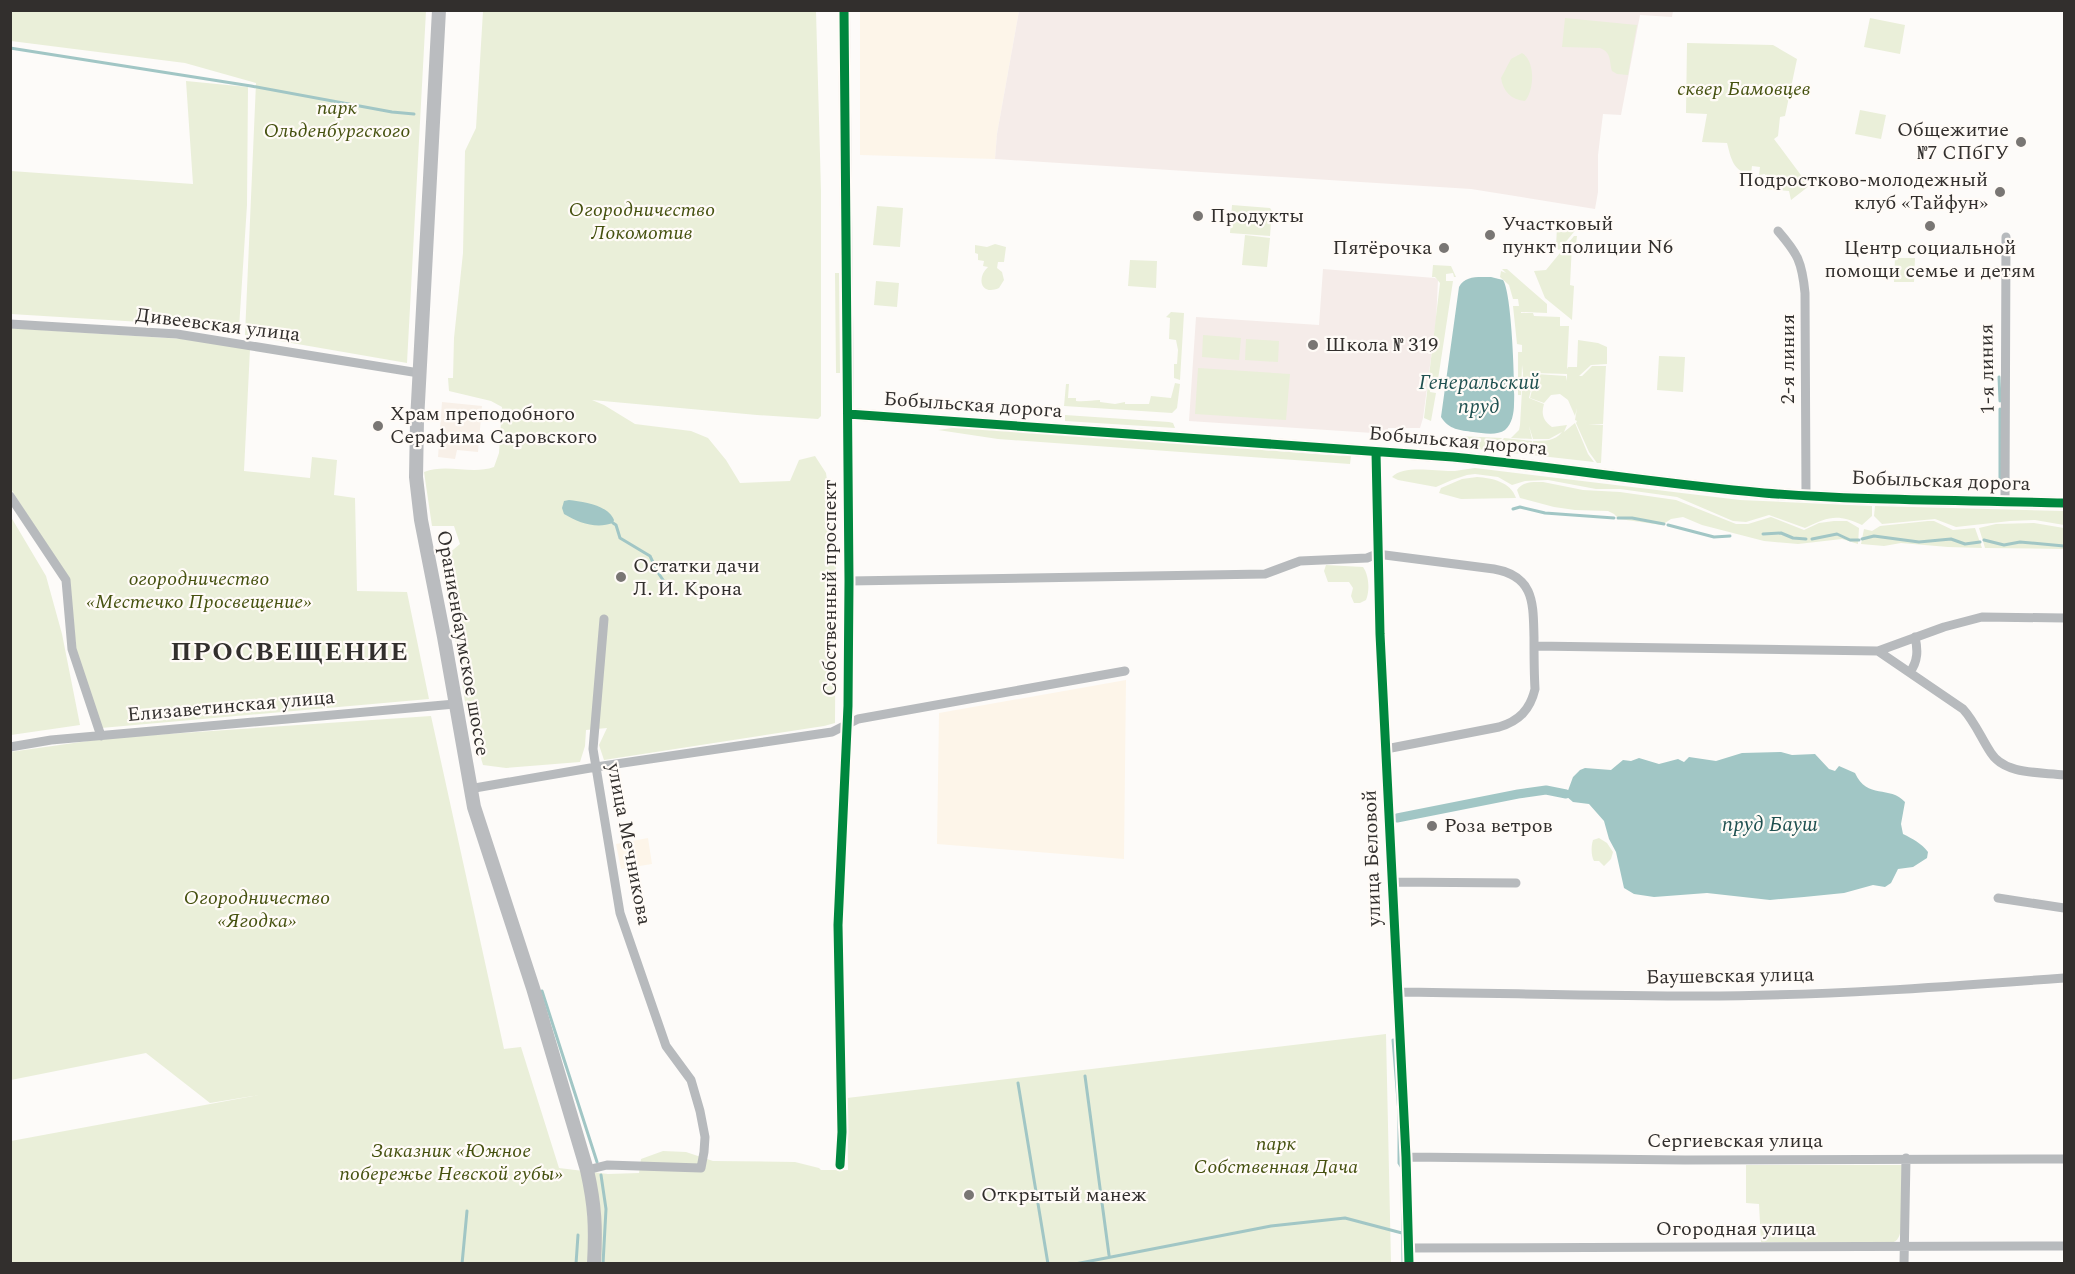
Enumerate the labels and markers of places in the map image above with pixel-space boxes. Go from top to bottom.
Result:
place label: Общежитие №7 СПбГУ [1897,115,2009,168]
marker: Общежитие №7 СПбГУ [2014,135,2028,149]
place label: Подростково-молодежный клуб «Тайфун» [1738,165,1988,218]
marker: Подростково-молодежный клуб «Тайфун» [1993,185,2007,199]
place label: Продукты [1210,201,1304,231]
marker: Продукты [1191,209,1205,223]
place label: Участковый пункт полиции N6 [1502,209,1673,262]
marker: Центр социальной помощи семье и детям [1923,219,1937,233]
marker: Участковый пункт полиции N6 [1483,228,1497,242]
place label: Пятёрочка [1332,233,1432,263]
place label: Центр социальной помощи семье и детям [1824,233,2036,286]
marker: Пятёрочка [1437,241,1451,255]
place label: Школа № 319 [1325,330,1438,360]
marker: Школа № 319 [1306,338,1320,352]
place label: Храм преподобного Серафима Саровского [390,399,597,452]
marker: Храм преподобного Серафима Саровского [371,419,385,433]
place label: Остатки дачи Л. И. Крона [633,551,760,604]
marker: Остатки дачи Л. И. Крона [614,570,628,584]
place label: Роза ветров [1444,811,1553,841]
marker: Роза ветров [1425,819,1439,833]
place label: Открытый манеж [981,1180,1147,1210]
marker: Открытый манеж [962,1188,976,1202]

